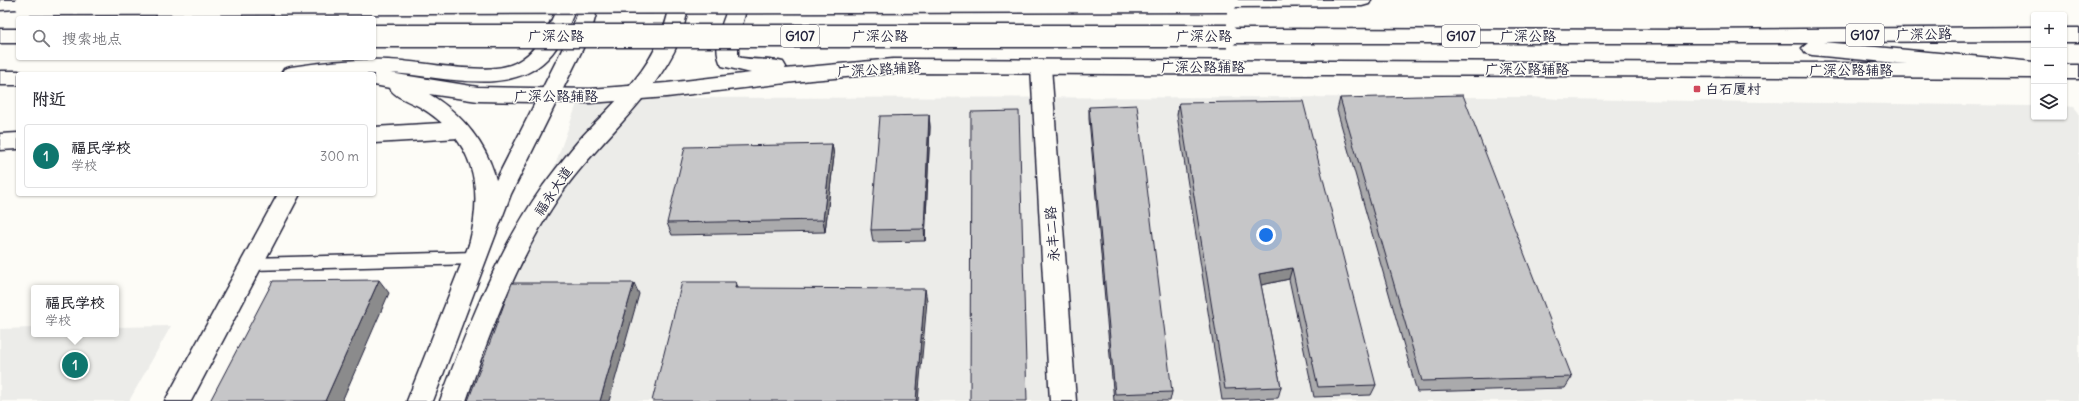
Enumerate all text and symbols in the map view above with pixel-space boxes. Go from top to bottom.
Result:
map controls [2031,12,2067,120]
button: + [2031,12,2067,48]
search box [16,16,376,60]
road number: G107 [1846,24,1884,46]
road number: G107 [781,25,819,47]
road number: G107 [1442,25,1480,47]
street label: 广深公路 [1896,25,1952,43]
icon: search [30,27,52,49]
street label: 广深公路 [528,27,584,45]
street label: 广深公路 [852,27,908,45]
street label: 广深公路 [1176,27,1232,45]
street label: 广深公路 [1500,27,1556,45]
text: 搜索地点 [62,29,122,48]
button: − [2031,48,2067,84]
street label: 广深公路辅路 [837,58,921,80]
street label: 广深公路辅路 [1161,58,1245,76]
street label: 广深公路辅路 [1485,60,1569,78]
street label: 广深公路辅路 [1809,61,1893,79]
place label: 白石厦村 [1705,80,1761,98]
marker: 白石厦村 [1692,84,1702,94]
button: layers [2031,84,2067,120]
street label: 广深公路辅路 [514,87,598,105]
text: 附近 [32,88,66,110]
text: 福民学校 [71,138,131,157]
text: 1 [43,148,49,165]
text: 300 m [320,148,359,165]
text: 学校 [71,157,97,174]
street label: 福永大道 [530,163,576,219]
street label: 永丰二路 [1041,205,1063,263]
your location [1256,225,1276,245]
popup [31,285,119,337]
text: 福民学校 [45,293,105,312]
text: 学校 [45,312,71,329]
pin: 1 [62,350,88,380]

